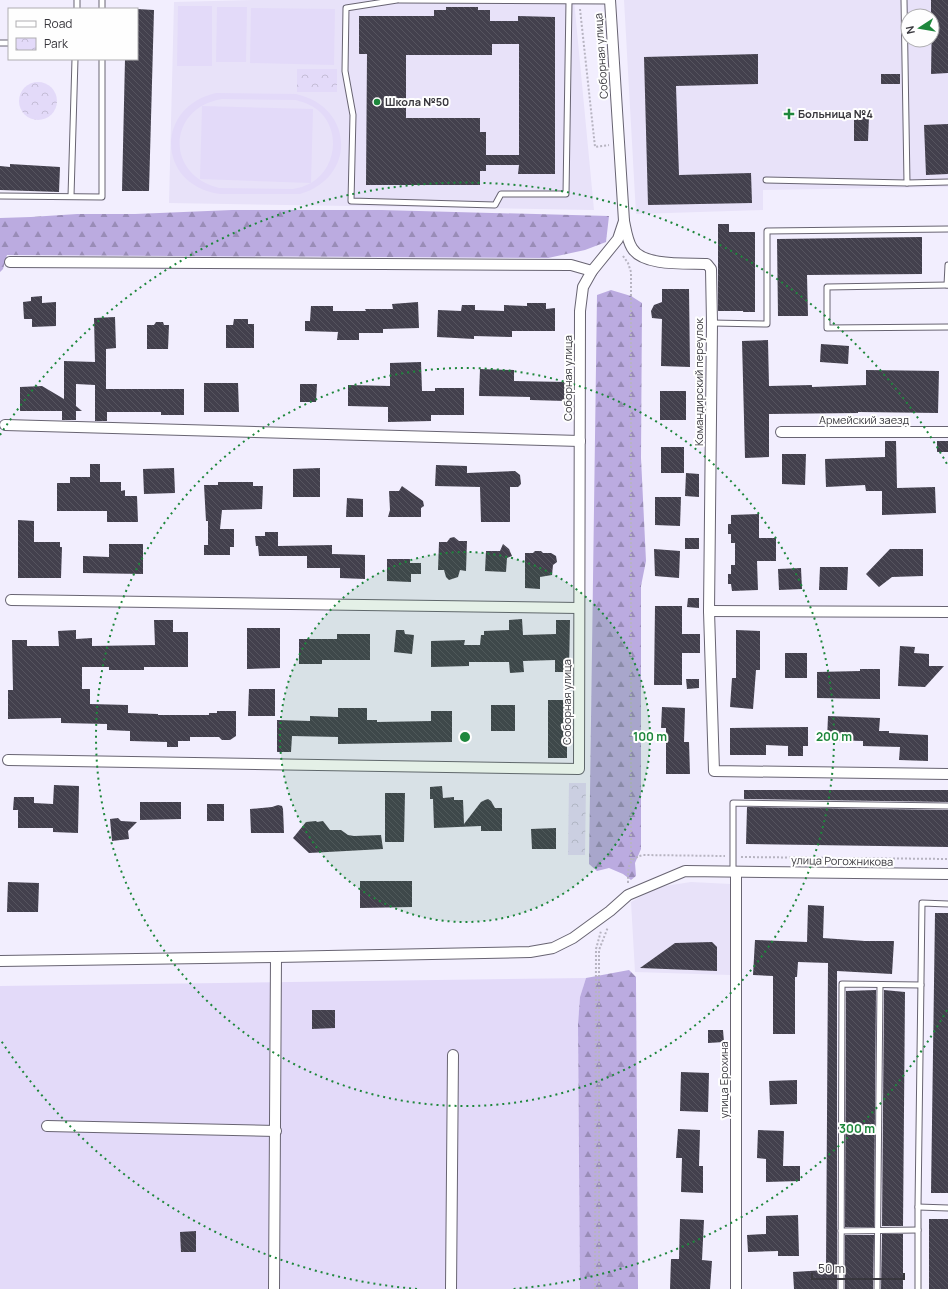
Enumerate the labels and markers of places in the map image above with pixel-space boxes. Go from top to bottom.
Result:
place label: Школа №50 [385,94,449,109]
marker: Школа №50 [372,97,382,107]
place label: Больница №4 [798,106,873,121]
marker: Больница №4 [783,108,795,120]
centre of rings [458,730,472,744]

